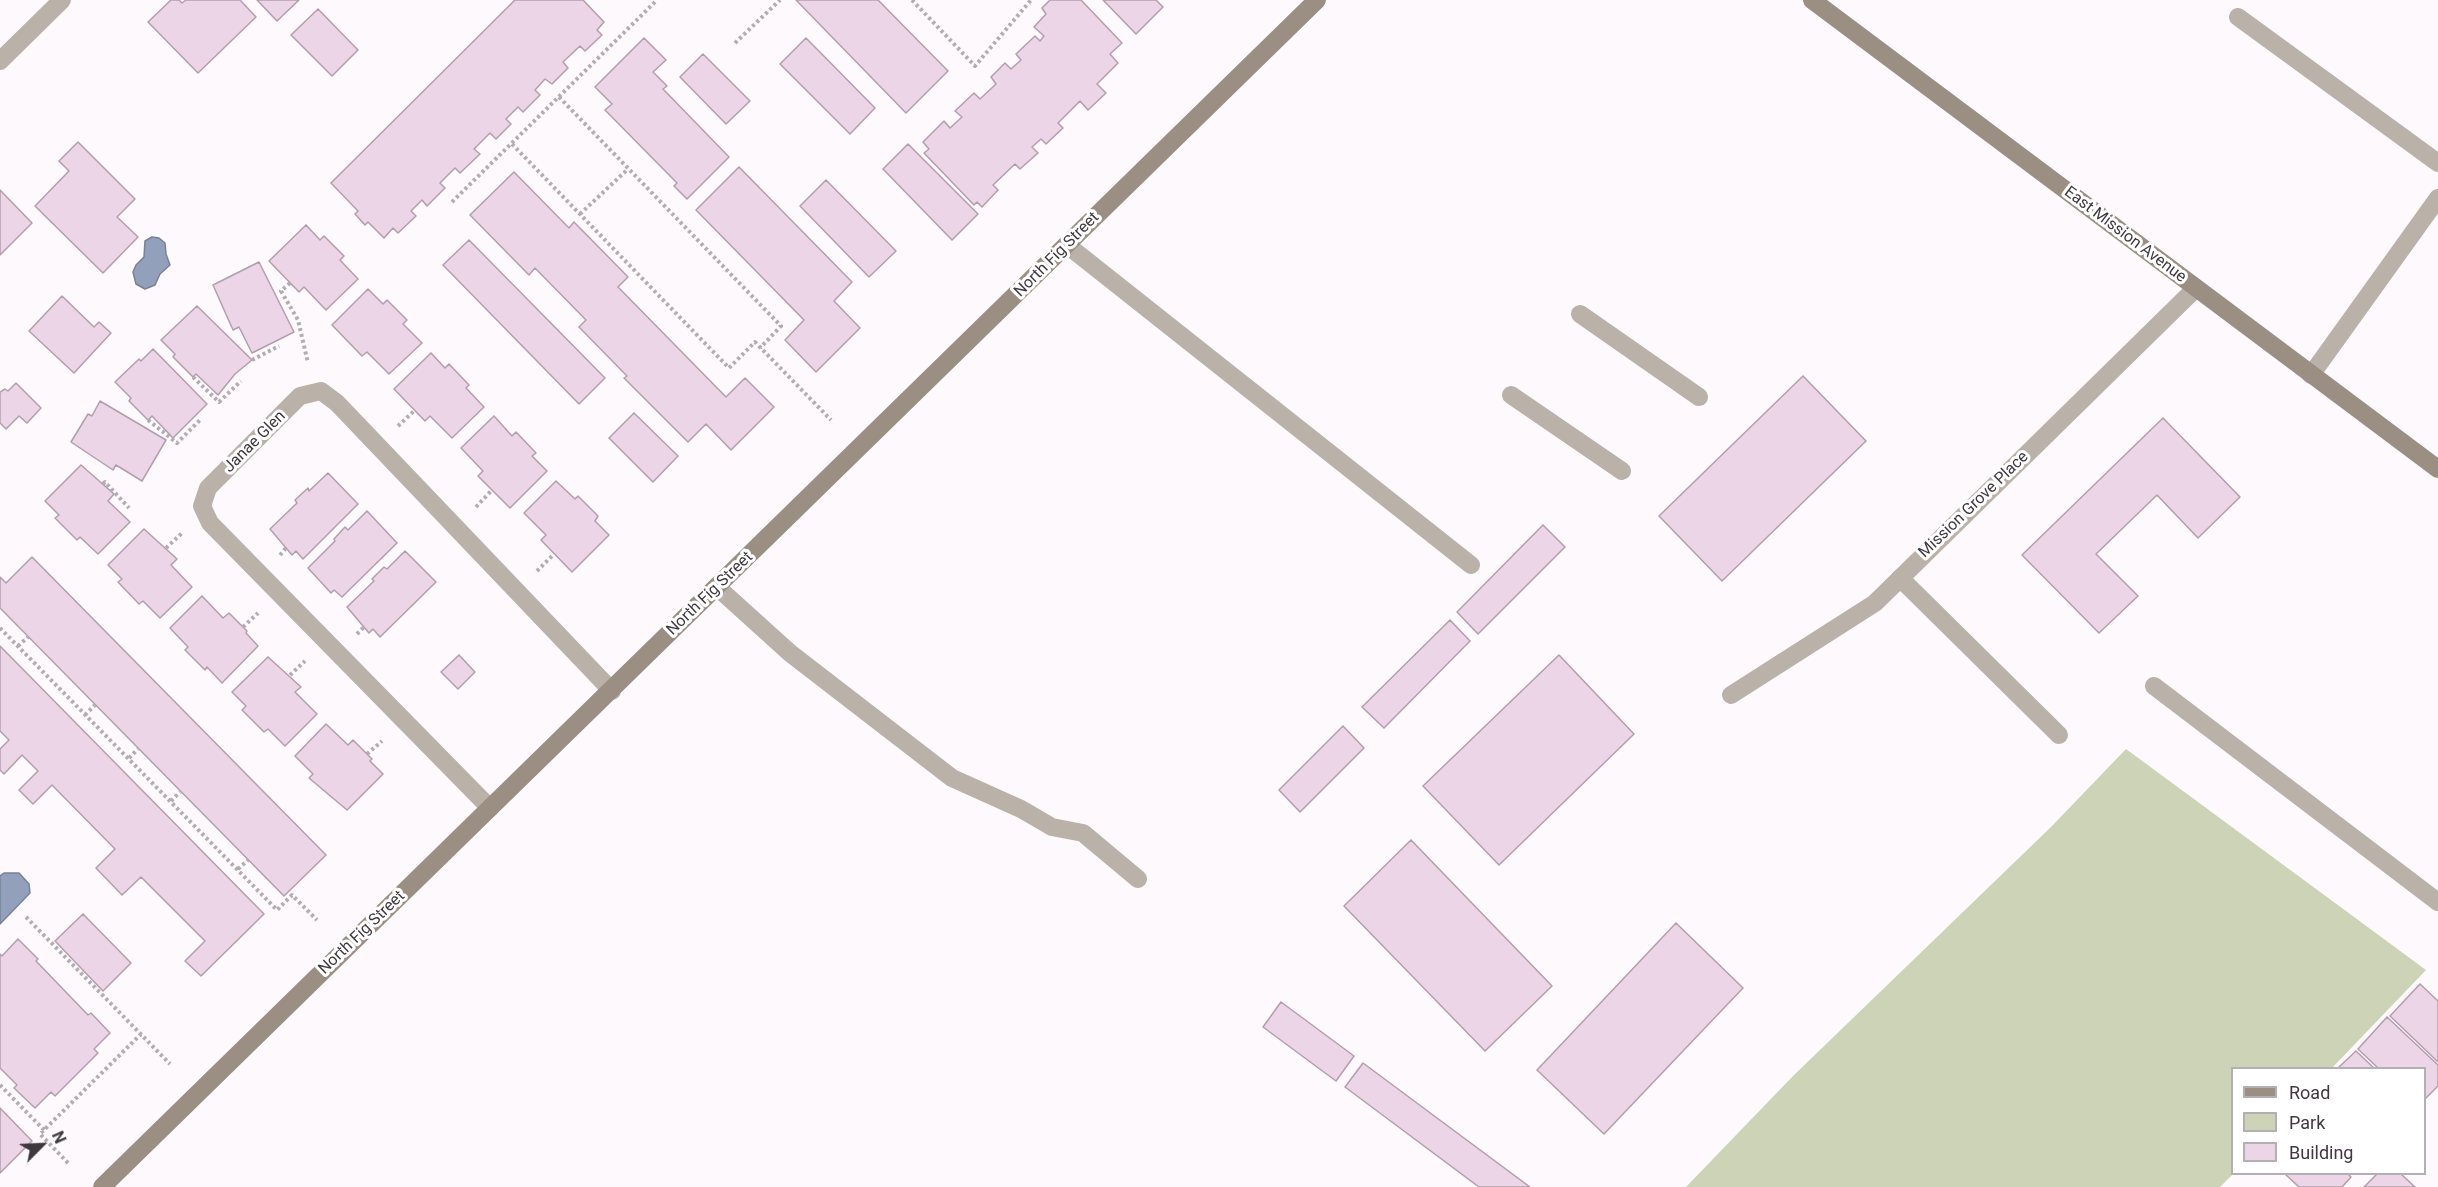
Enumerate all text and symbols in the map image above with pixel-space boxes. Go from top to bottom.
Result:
street label: East Mission Avenue [2060,183,2190,287]
street label: North Fig Street [1011,209,1103,301]
street label: Janae Glen [220,407,290,477]
street label: Mission Grove Place [1915,448,2033,562]
street label: North Fig Street [663,548,757,640]
street label: North Fig Street [315,887,409,979]
legend [2231,1067,2426,1175]
text: Road [2289,1082,2330,1103]
text: Park [2289,1112,2325,1133]
north arrow [12,1115,72,1175]
text: N [48,1128,70,1146]
text: Building [2289,1142,2353,1163]

